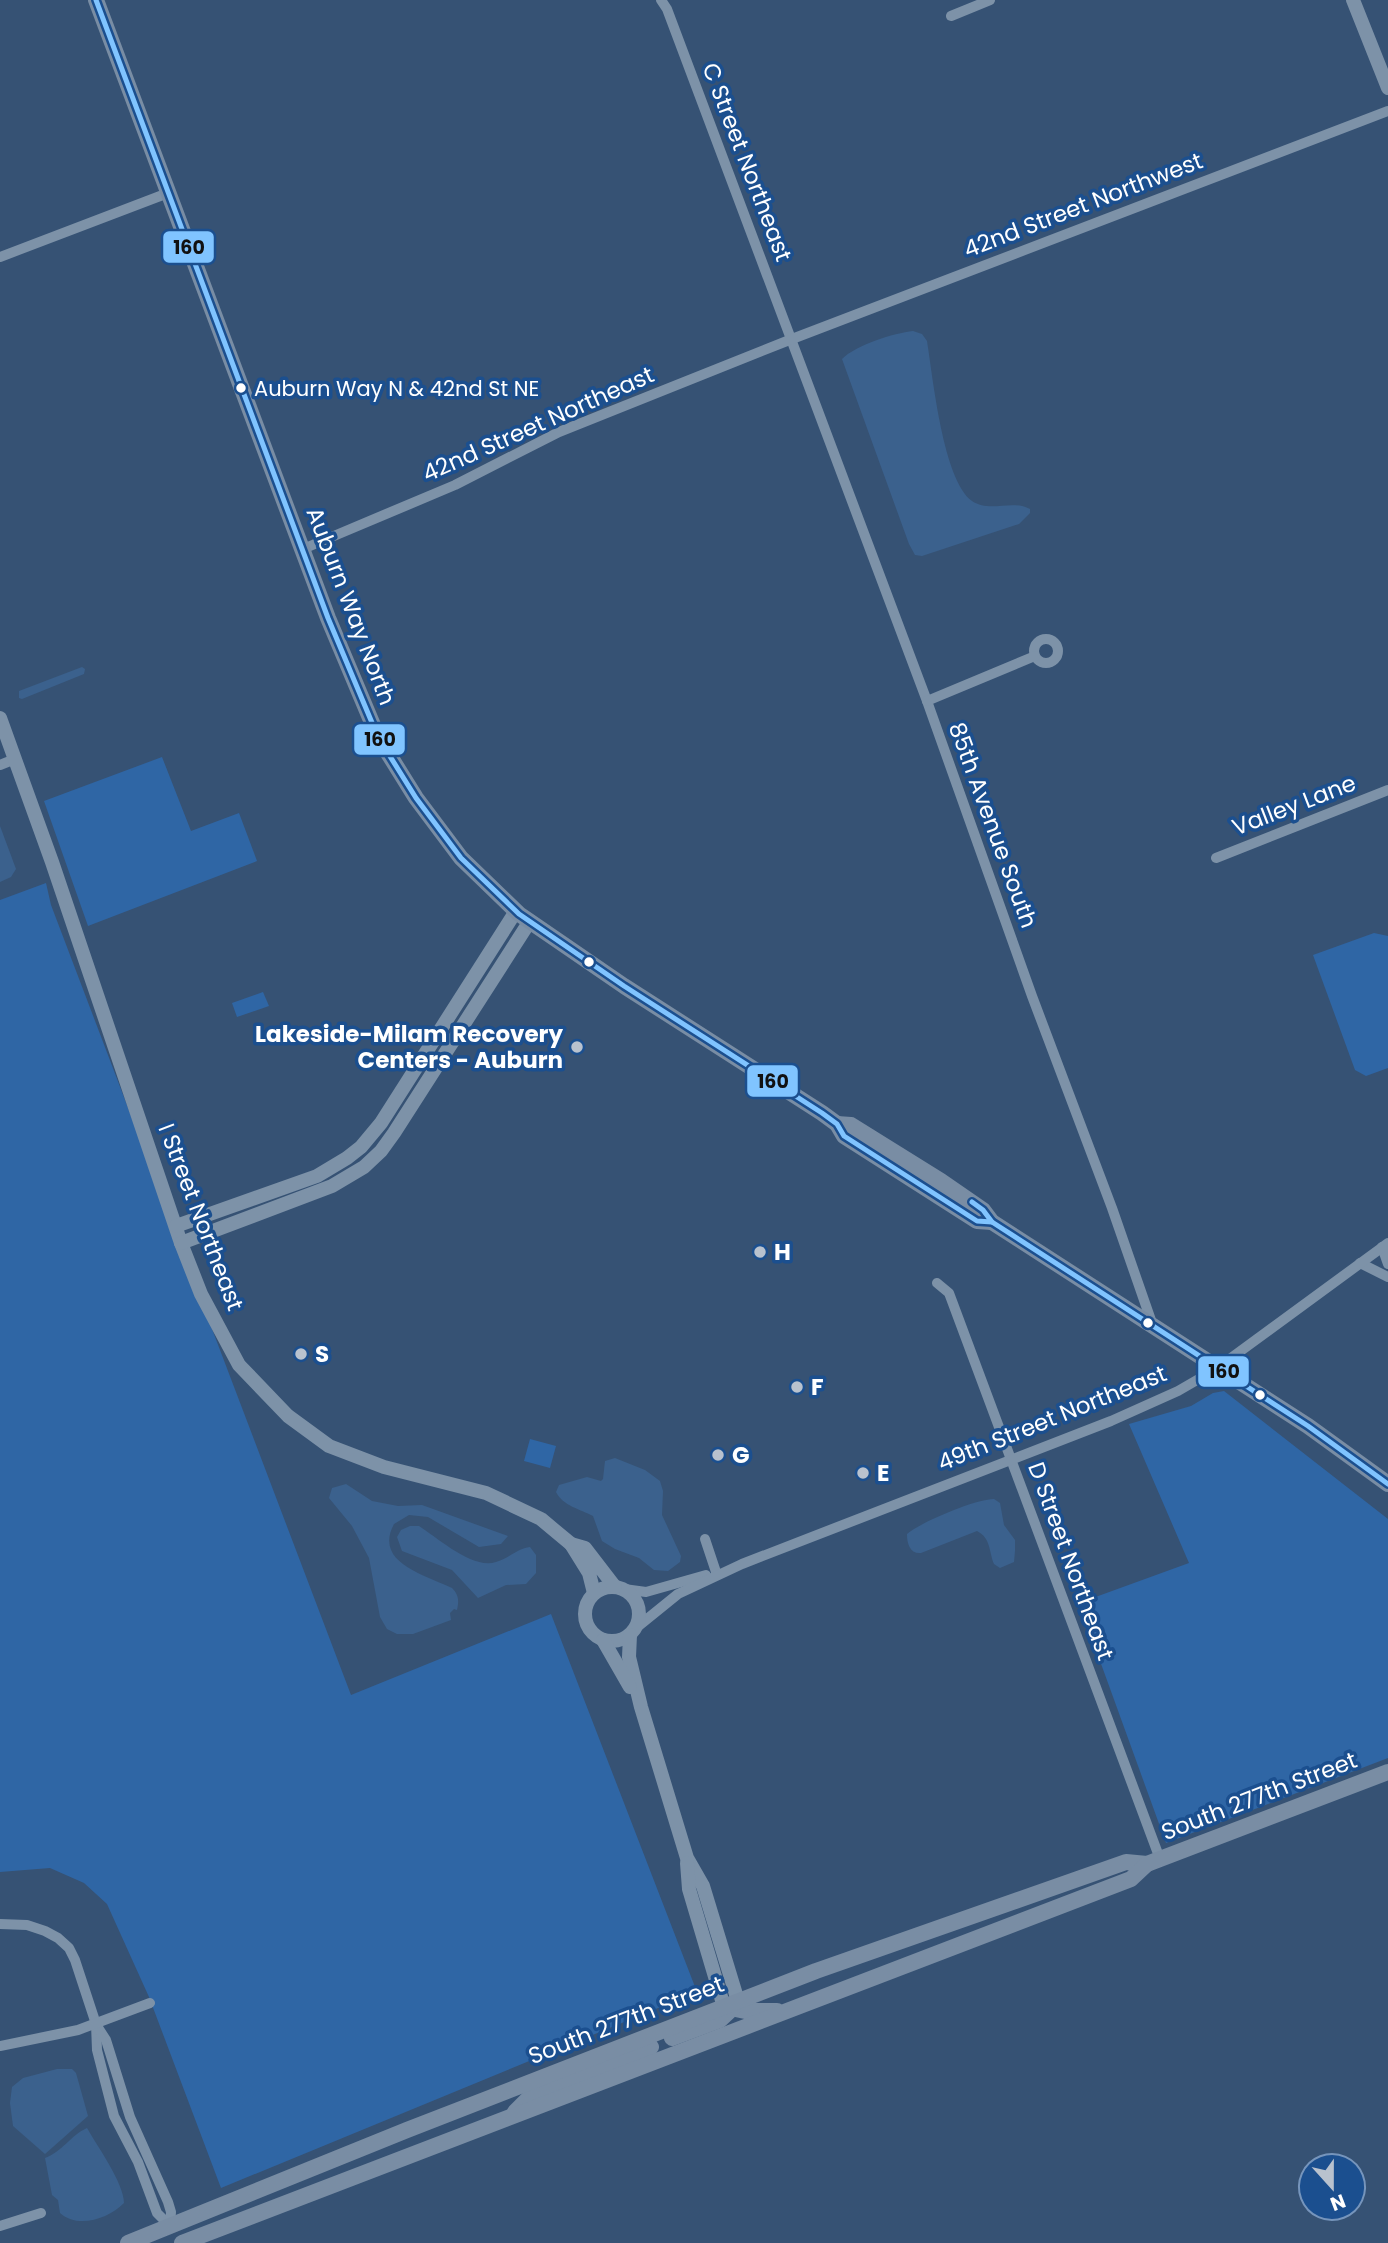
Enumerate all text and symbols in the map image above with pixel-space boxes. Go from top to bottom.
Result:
street label: C Street Northeast [694,58,800,266]
street label: 42nd Street Northwest [959,145,1207,265]
line badge: 160 [162,230,215,264]
text: 160 [173,234,205,261]
street label: 42nd Street Northeast [417,358,659,490]
place label: Auburn Way N & 42nd St NE [254,374,539,403]
marker: Auburn Way N & 42nd St NE [234,381,248,395]
street label: Auburn Way North [299,502,403,710]
street label: 85th Avenue South [941,718,1045,932]
line badge: 160 [353,723,406,756]
text: 160 [364,726,396,753]
street label: Valley Lane [1227,767,1361,843]
unlabelled marker [582,955,596,969]
place label: Lakeside-Milam Recovery Centers - Auburn [255,1018,563,1076]
marker: Lakeside-Milam Recovery Centers - Auburn [569,1039,585,1055]
line badge: 160 [746,1064,799,1098]
text: 160 [757,1068,789,1095]
street label: I Street Northeast [151,1119,251,1315]
place label: H [774,1236,791,1268]
marker: H [752,1244,768,1260]
unlabelled marker [1141,1316,1155,1330]
place label: S [315,1338,329,1370]
marker: S [293,1346,309,1362]
line badge: 160 [1197,1355,1250,1388]
street label: 49th Street Northeast [933,1357,1171,1479]
text: 160 [1208,1358,1240,1385]
place label: F [811,1371,824,1403]
marker: F [789,1379,805,1395]
unlabelled marker [1253,1388,1267,1402]
place label: G [732,1439,750,1471]
marker: G [710,1447,726,1463]
place label: E [877,1457,889,1489]
street label: D Street Northeast [1020,1457,1122,1665]
marker: E [855,1465,871,1481]
street label: South 277th Street [1157,1744,1361,1848]
street label: South 277th Street [524,1968,728,2072]
north arrow [1297,2152,1367,2222]
text: N [1326,2187,1349,2218]

